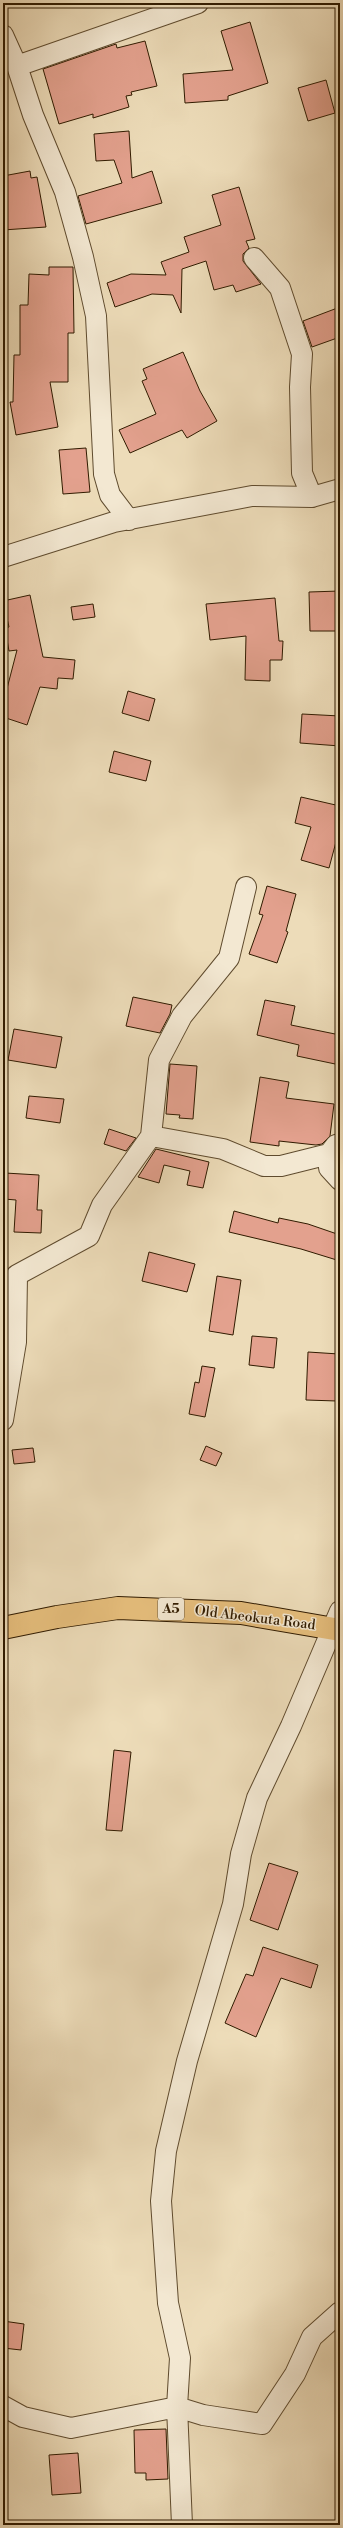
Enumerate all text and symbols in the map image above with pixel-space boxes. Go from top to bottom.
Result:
road number: A5 [158,1598,184,1620]
street label: Old Abeokuta Road [194,1602,316,1634]

